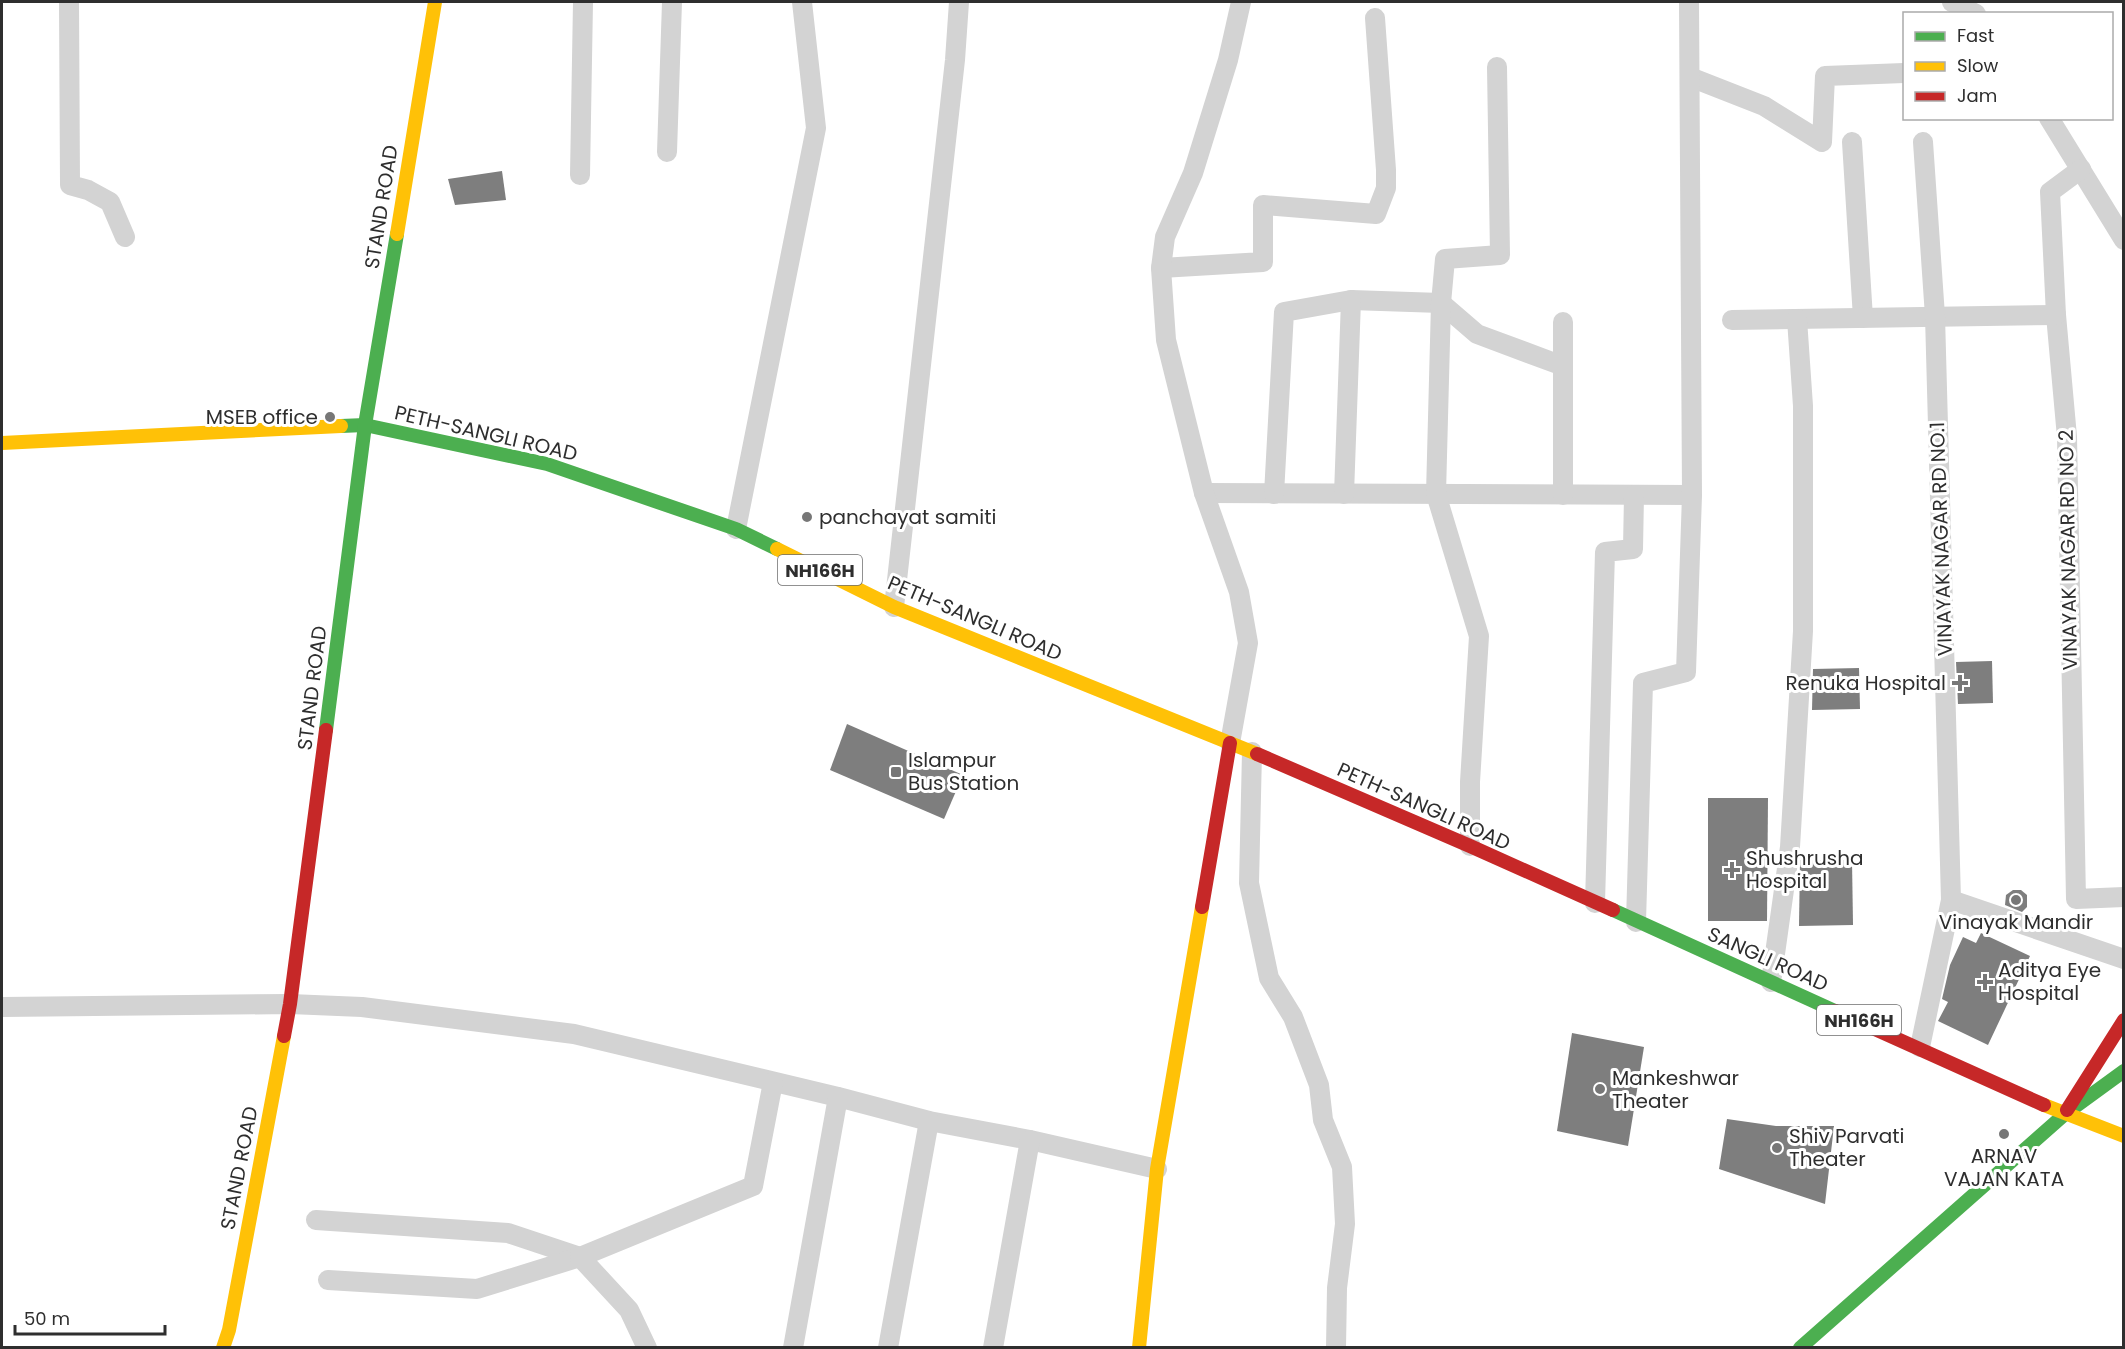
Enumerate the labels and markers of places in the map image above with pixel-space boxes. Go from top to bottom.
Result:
place label: MSEB office [206,403,318,431]
marker: MSEB office [323,410,337,424]
place label: panchayat samiti [819,503,996,531]
marker: panchayat samiti [800,510,814,524]
place label: Renuka Hospital [1785,669,1946,697]
marker: Renuka Hospital [1951,674,1969,692]
place label: Islampur Bus Station [908,746,1019,797]
marker: Islampur Bus Station [889,765,903,779]
place label: Shushrusha Hospital [1746,844,1864,895]
marker: Shushrusha Hospital [1723,861,1741,879]
marker: Vinayak Mandir [2009,893,2023,907]
place label: Vinayak Mandir [1939,908,2093,936]
place label: Aditya Eye Hospital [1998,956,2101,1007]
marker: Aditya Eye Hospital [1976,973,1994,991]
place label: Mankeshwar Theater [1612,1064,1739,1115]
marker: Mankeshwar Theater [1593,1082,1607,1096]
place label: Shiv Parvati Theater [1789,1122,1905,1173]
marker: ARNAV VAJAN KATA [1997,1127,2011,1141]
marker: Shiv Parvati Theater [1770,1141,1784,1155]
place label: ARNAV VAJAN KATA [1944,1142,2064,1193]

